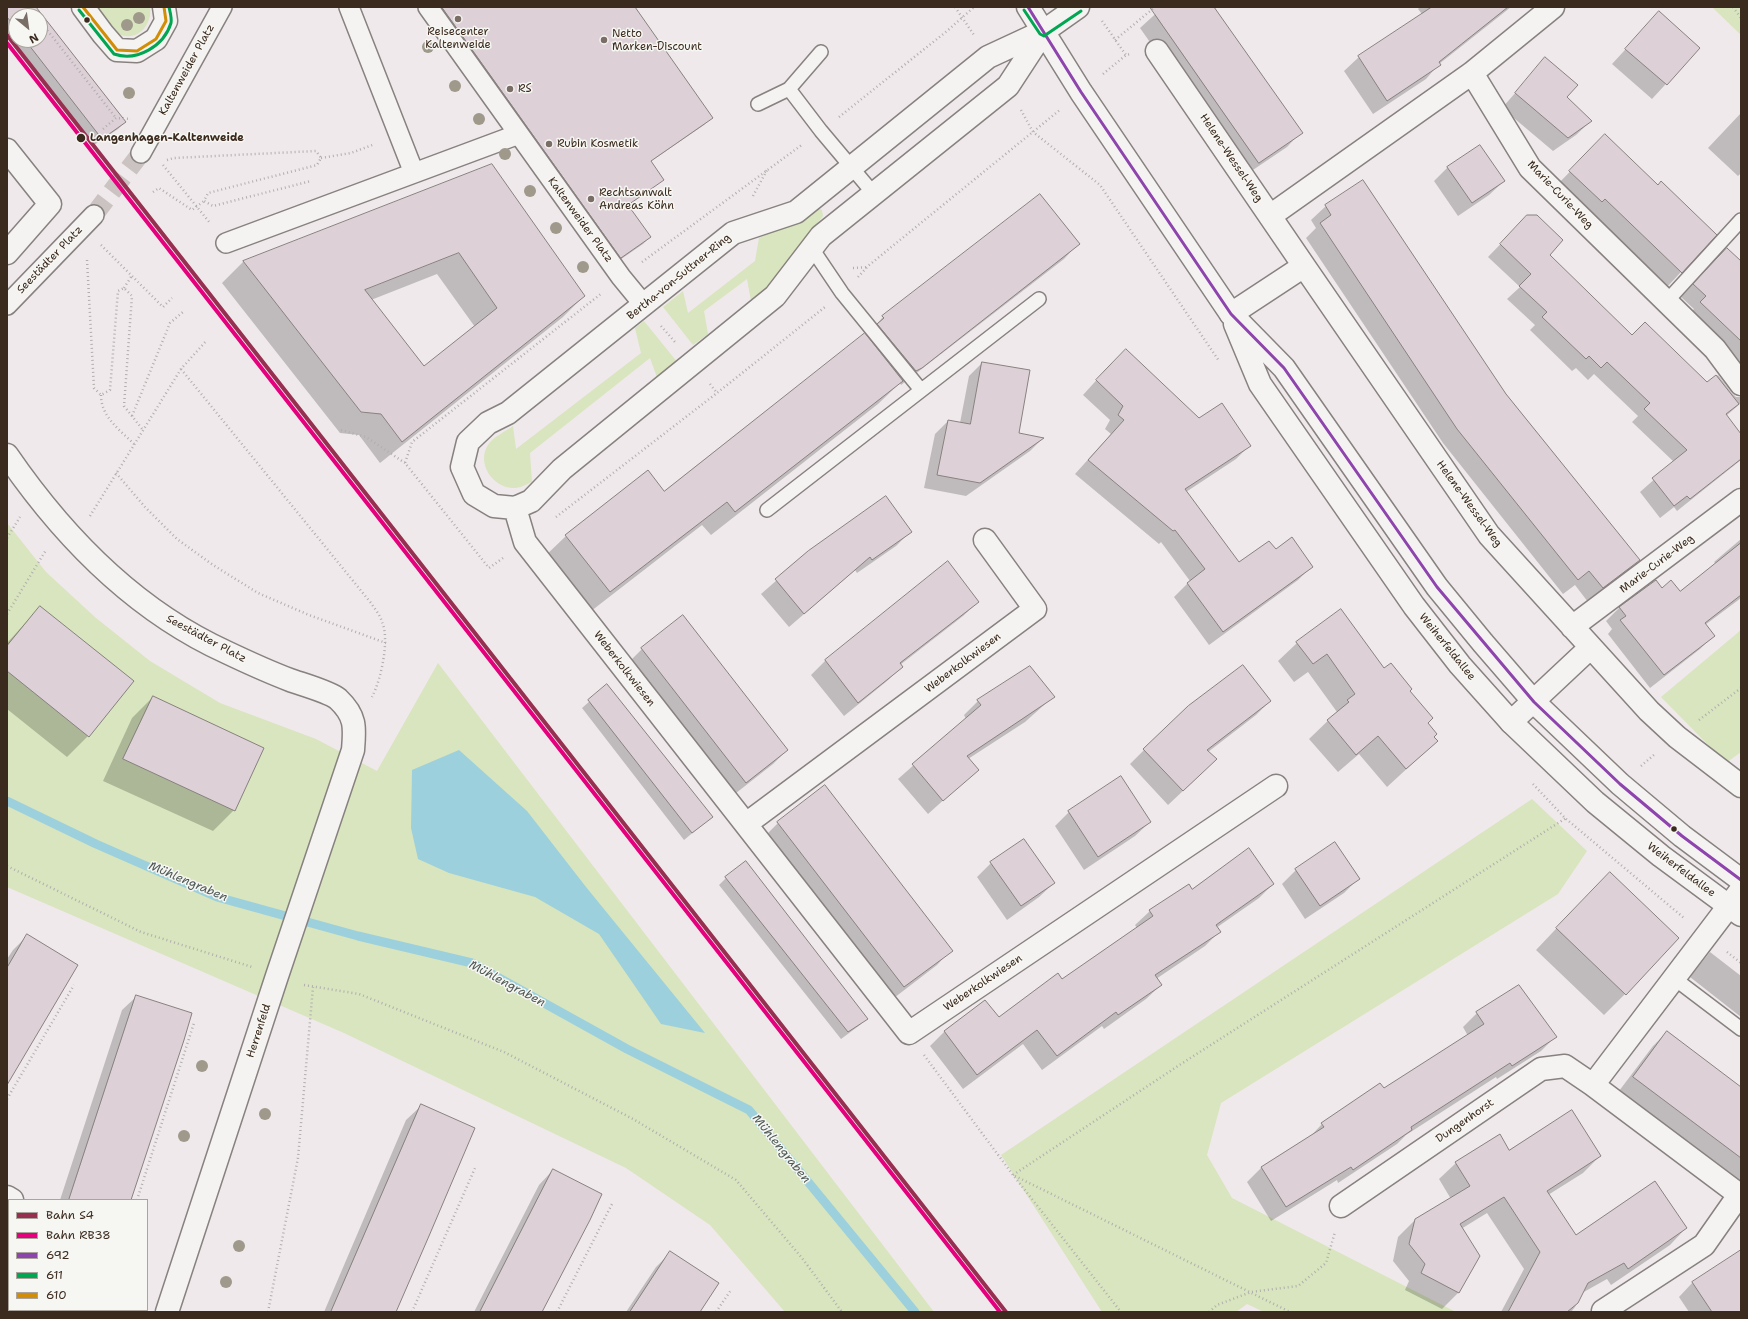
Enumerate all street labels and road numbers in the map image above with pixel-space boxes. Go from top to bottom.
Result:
street label: Kaltenweider Platz [156,22,218,118]
street label: Helene-Wessel-Weg [1197,111,1265,205]
street label: Marie-Curie-Weg [1524,158,1596,232]
street label: Kaltenweider Platz [545,175,615,265]
street label: Seestädter Platz [14,223,86,297]
street label: Bertha-von-Suttner-Ring [624,231,734,323]
street label: Helene-Wessel-Weg [1433,458,1505,550]
street label: Marie-Curie-Weg [1617,532,1697,596]
street label: Weiherfeldallee [1416,611,1478,683]
street label: Seestädter Platz [164,612,248,666]
street label: Weberkolkwiesen [590,629,658,709]
street label: Weberkolkwiesen [922,630,1004,696]
street label: Weiherfeldallee [1644,840,1718,900]
street label: Weberkolkwiesen [941,952,1025,1014]
street label: Herrenfeld [244,1002,274,1060]
street label: Dungenhorst [1433,1096,1497,1146]

